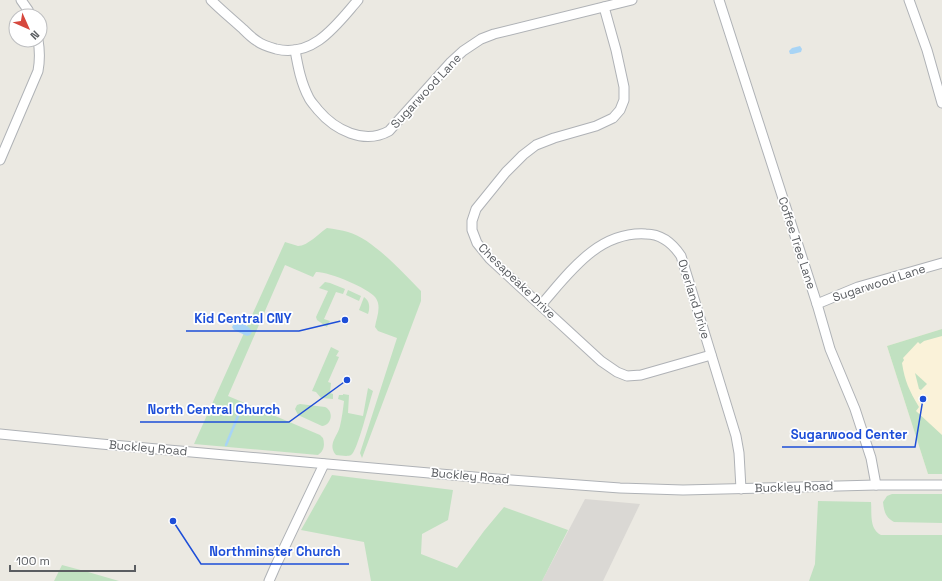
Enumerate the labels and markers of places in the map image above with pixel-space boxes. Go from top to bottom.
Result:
callout: Kid Central CNY [186,306,299,331]
callout: North Central Church [140,397,289,422]
callout: Sugarwood Center [782,422,915,447]
callout: Northminster Church [201,539,349,564]

